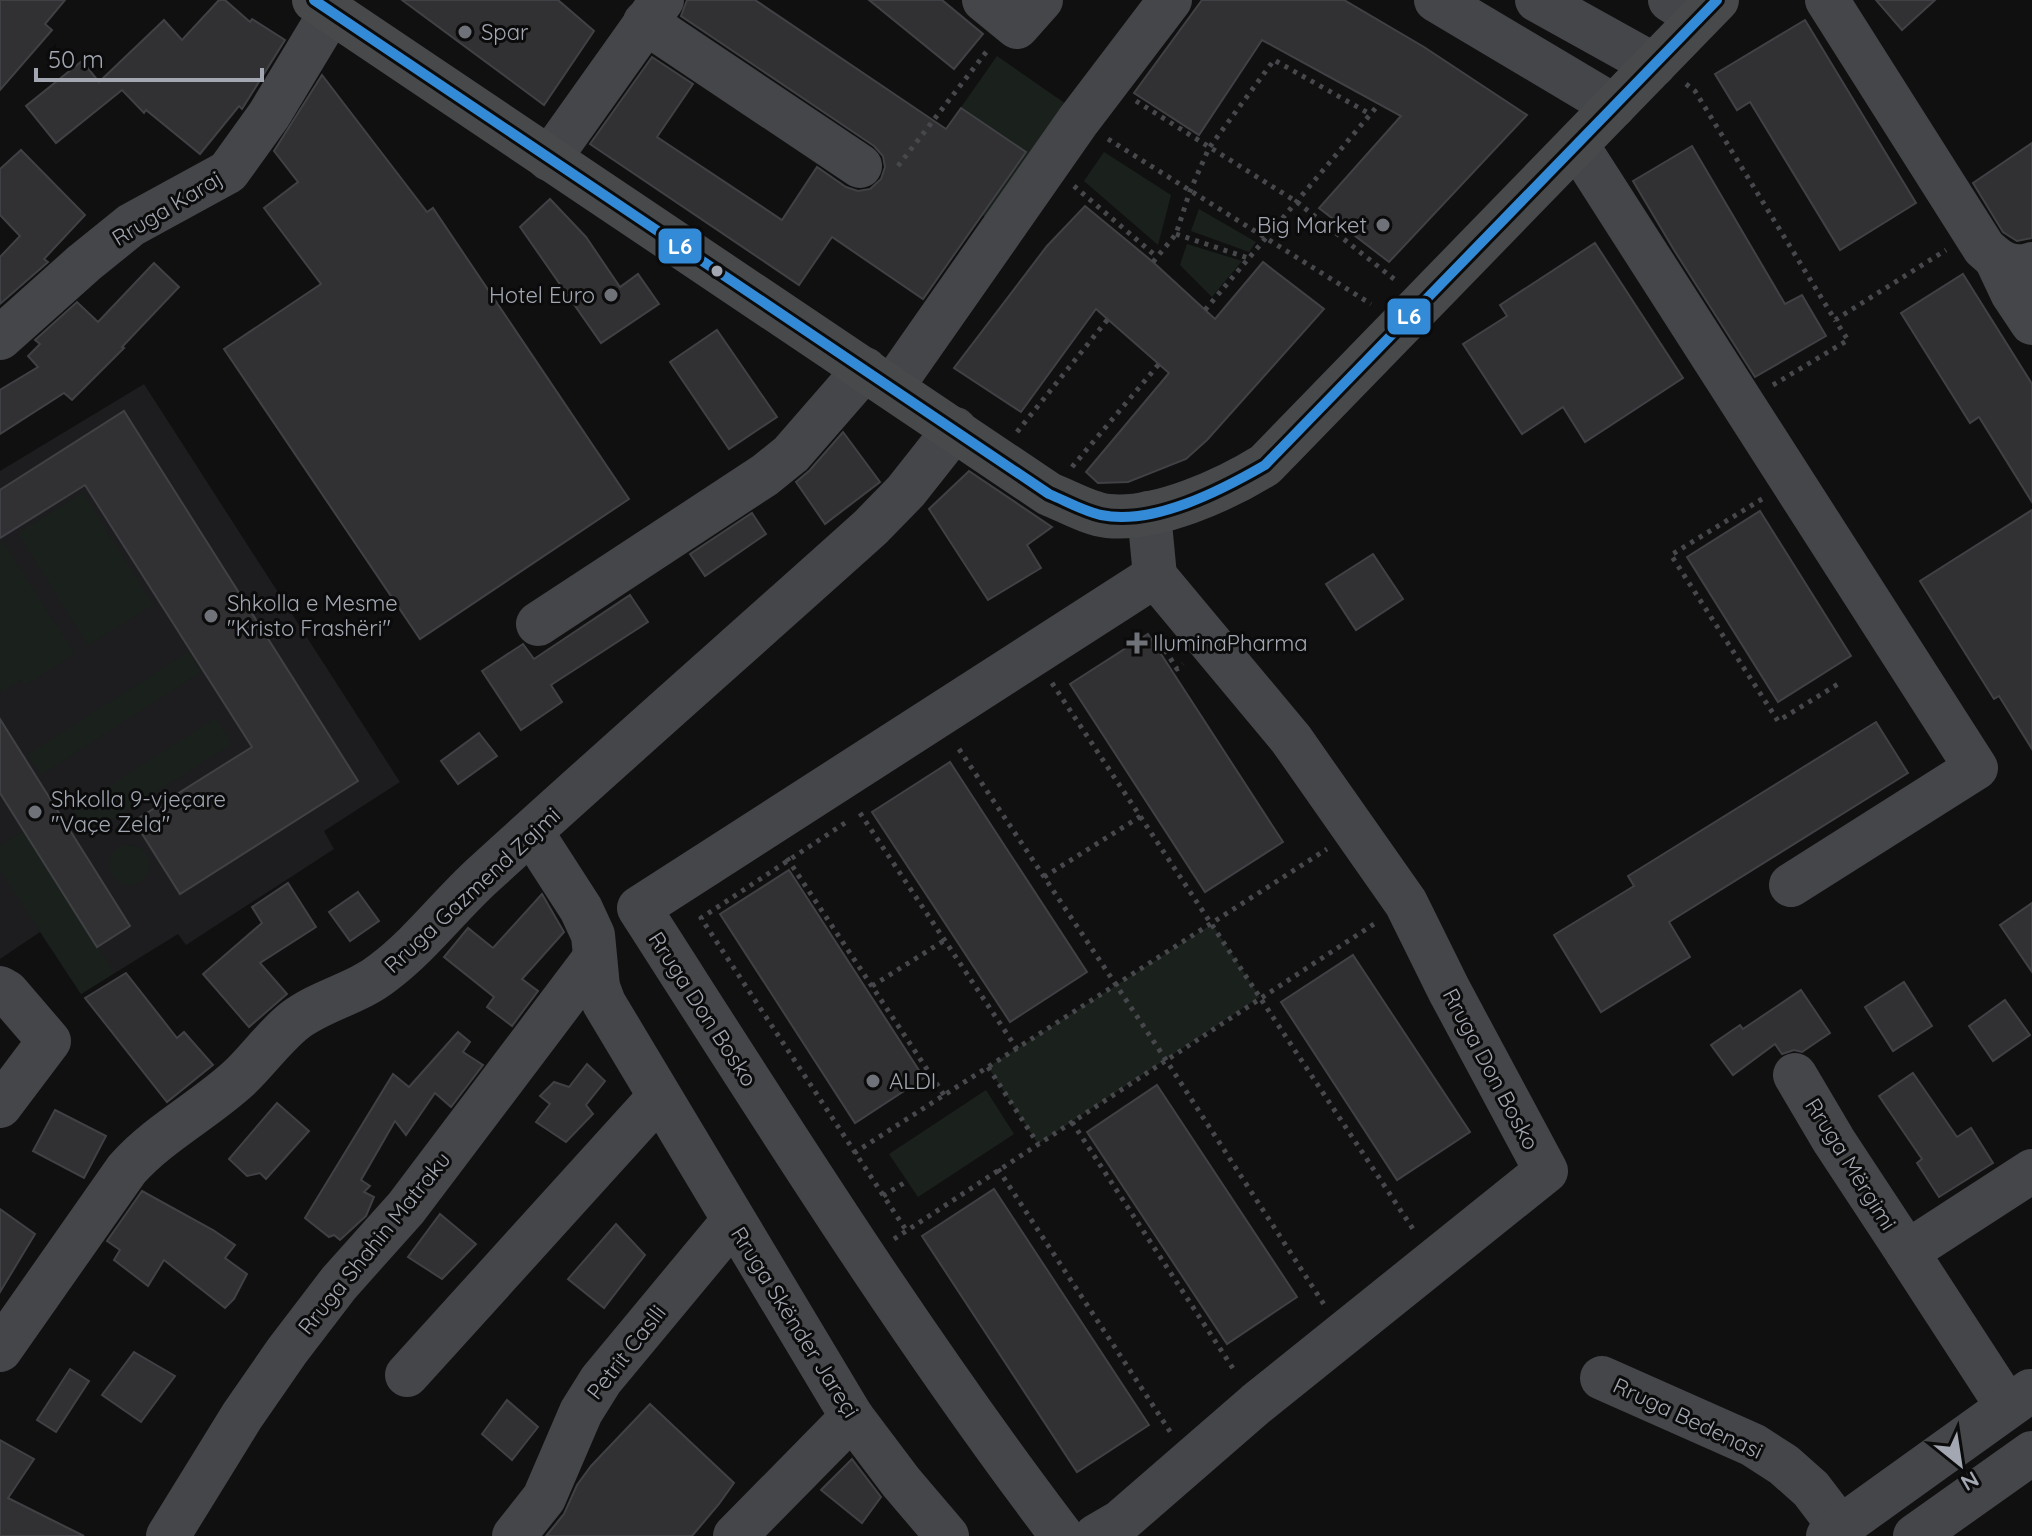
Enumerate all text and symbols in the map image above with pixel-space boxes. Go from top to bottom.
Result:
place label: Spar [481,18,529,46]
marker: Spar [456,23,474,41]
scale bar [36,32,262,82]
text: 50 m [48,44,104,74]
street label: Rruga Karaj [107,164,227,252]
place label: Big Market [1257,211,1367,239]
marker: Big Market [1374,216,1392,234]
line badge: L6 [657,227,703,265]
text: L6 [668,232,692,260]
unlabelled marker [709,263,725,279]
place label: Hotel Euro [489,281,595,309]
marker: Hotel Euro [602,286,620,304]
line badge: L6 [1386,297,1432,336]
text: L6 [1397,302,1421,330]
place label: Shkolla e Mesme "Kristo Frashëri" [227,589,398,642]
marker: Shkolla e Mesme "Kristo Frashëri" [202,607,220,625]
place label: IluminaPharma [1153,629,1308,657]
marker: IluminaPharma [1128,634,1146,652]
place label: Shkolla 9-vjeçare "Vaçe Zela" [51,785,226,838]
street label: Rruga Gazmend Zajmi [378,801,566,979]
marker: Shkolla 9-vjeçare "Vaçe Zela" [26,803,44,821]
street label: Rruga Don Bosko [643,926,763,1092]
street label: Rruga Don Bosko [1437,983,1545,1155]
place label: ALDI [889,1067,936,1095]
marker: ALDI [864,1072,882,1090]
street label: Rruga Mërgimi [1799,1093,1903,1235]
street label: Rruga Shahin Matraku [292,1146,456,1340]
street label: Rruga Skënder Jareçi [725,1221,865,1423]
street label: Petrit Caslli [580,1299,672,1405]
street label: Rruga Bedenasi [1609,1371,1767,1465]
north arrow [1920,1424,2000,1504]
text: N [1956,1465,1984,1497]

